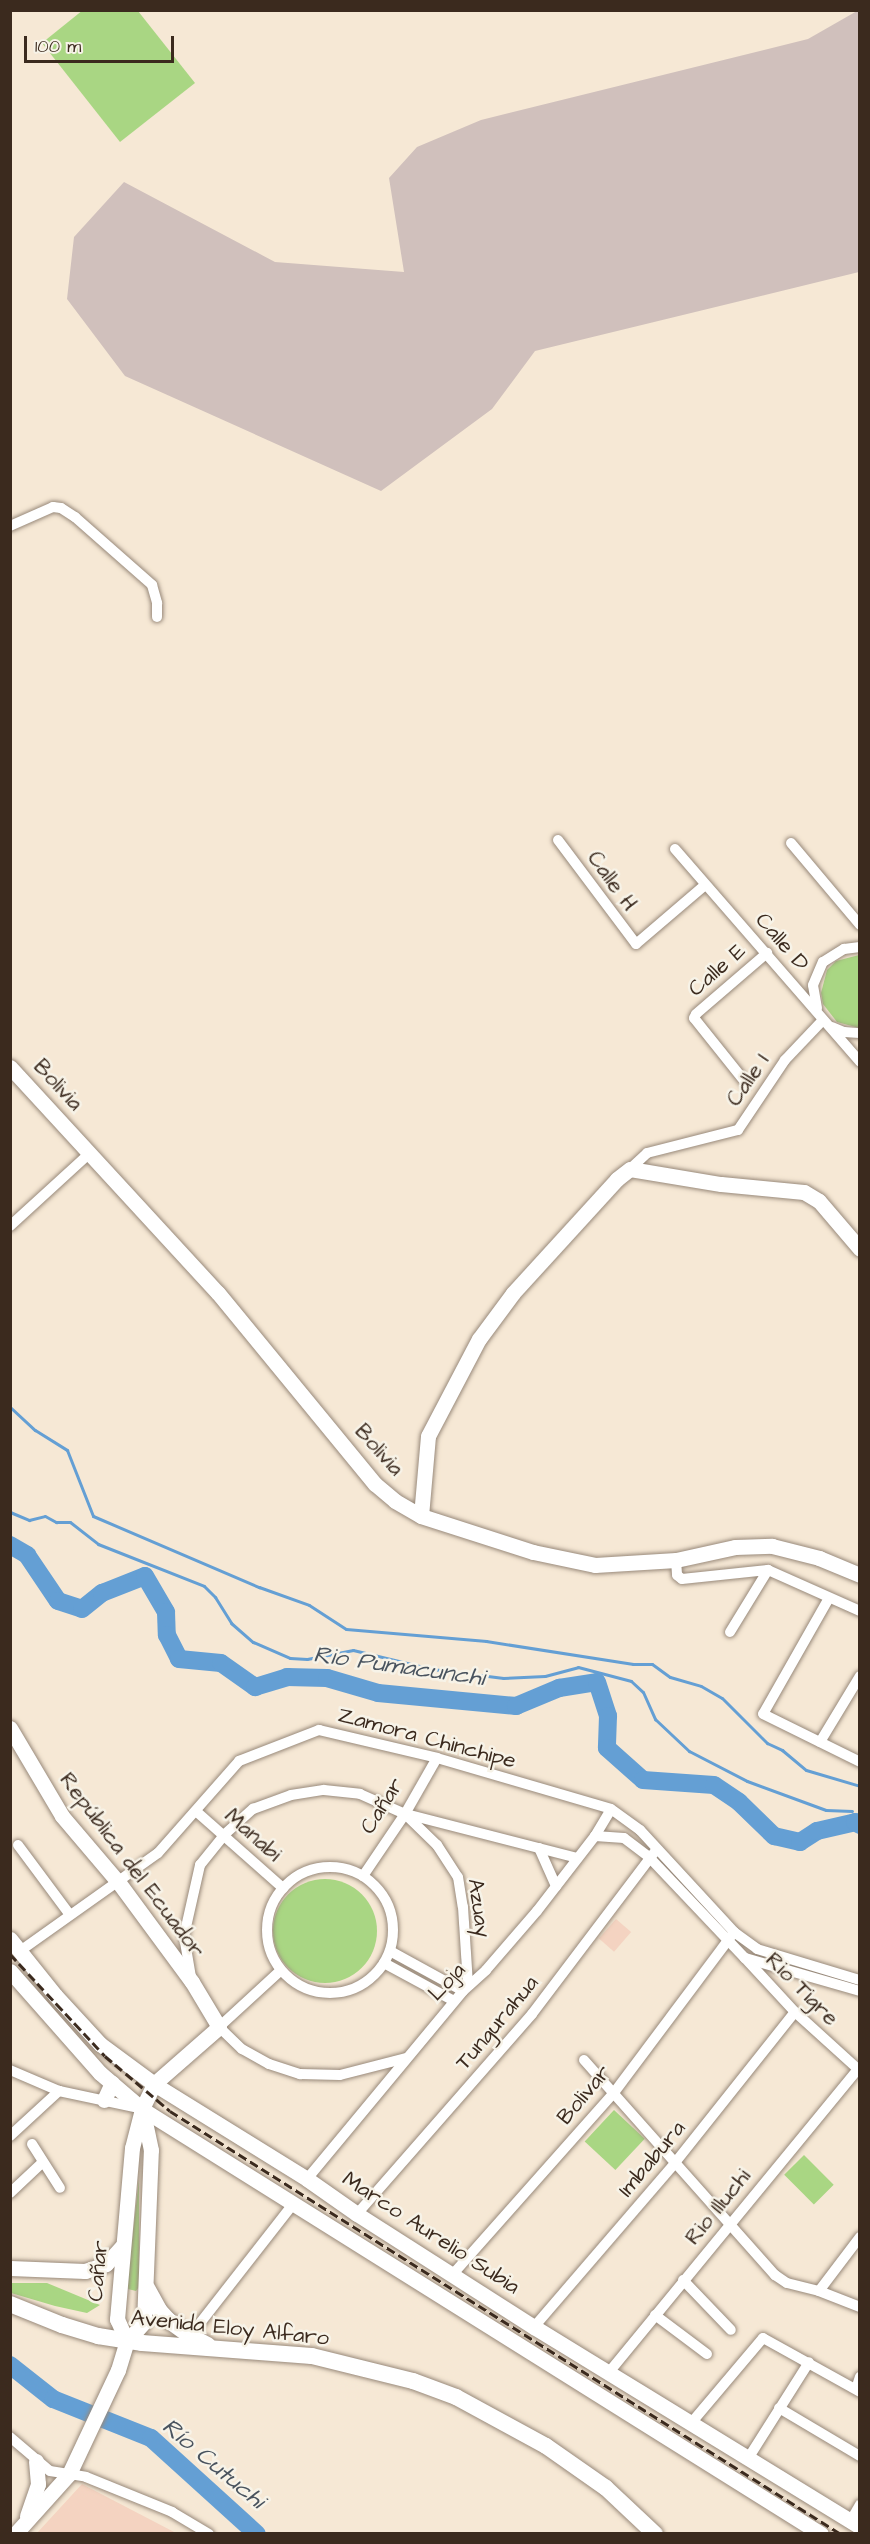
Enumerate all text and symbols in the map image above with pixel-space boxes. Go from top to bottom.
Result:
scale bar [27,24,177,62]
text: 100 m [35,34,81,59]
street label: Calle H [581,846,643,916]
street label: Calle D [750,907,814,977]
street label: Calle E [683,938,751,1002]
street label: Calle I [721,1049,775,1111]
street label: Bolivia [28,1054,88,1116]
street label: Bolivia [349,1419,409,1481]
water label: Rio Pumacunchi [312,1641,486,1693]
street label: Zamora Chinchipe [335,1702,519,1774]
street label: República del Ecuador [54,1767,210,1963]
street label: Cañar [355,1773,409,1839]
street label: Manabi [219,1803,287,1867]
street label: Azuay [462,1877,496,1939]
street label: Rio Tigre [760,1947,844,2031]
street label: Loja [423,1957,471,2007]
street label: Tungurahua [450,1970,544,2076]
street label: Bolivar [552,2060,616,2130]
street label: Imbabura [613,2116,691,2202]
street label: Rio Illuchi [679,2164,757,2250]
street label: Marco Aurelio Subia [337,2166,525,2300]
street label: Cañar [82,2239,114,2303]
street label: Avenida Eloy Alfaro [130,2304,330,2352]
water label: Río Cutuchi [156,2413,270,2515]

